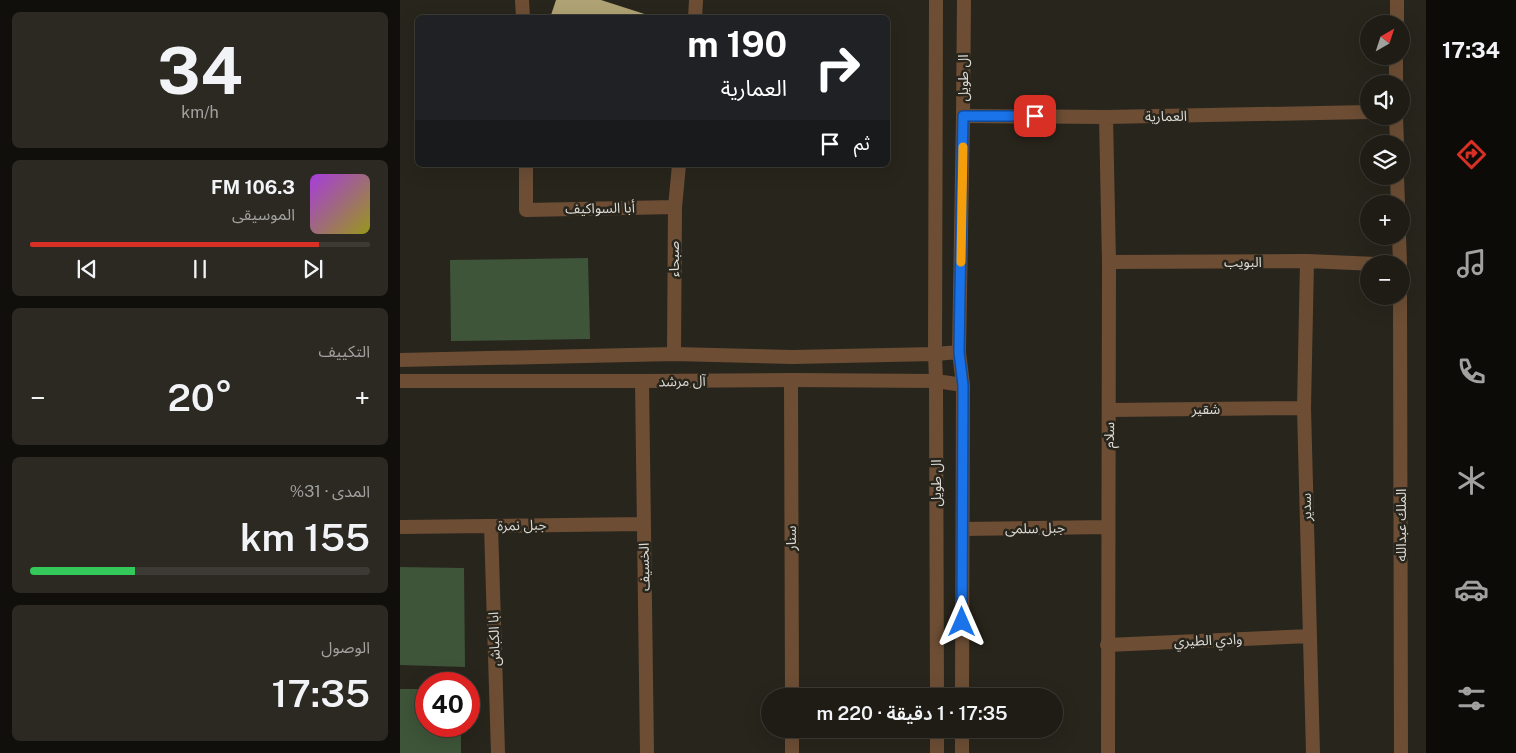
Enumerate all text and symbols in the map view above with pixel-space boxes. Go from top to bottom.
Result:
north arrow [1360,15,1410,65]
map controls [1360,15,1410,305]
text: 190 m [687,24,787,65]
text: 34 [157,32,243,109]
icon: right [805,35,870,100]
text: 17:34 [1442,37,1500,63]
street label: ال طويل [955,55,972,101]
text: العمارية [721,75,787,101]
button: sound [1360,75,1410,125]
pin [1014,95,1056,137]
icon: arrive [1021,102,1049,130]
text: km/h [181,103,219,122]
street label: العمارية [1145,108,1187,125]
icon: arrive [816,130,844,158]
text: ثم [854,132,870,154]
button: layers [1360,135,1410,185]
icon: directions [1454,137,1489,172]
text: 106.3 FM [211,176,295,198]
button: + [1360,195,1410,245]
street label: أبا السواكيف [565,199,635,218]
text: الموسيقى [232,205,295,224]
street label: صبحاء [666,241,682,277]
icon: music [1454,246,1489,281]
street label: البويب [1224,254,1262,271]
icon: previous [73,255,101,283]
icon: pause [186,255,214,283]
icon: next [299,255,327,283]
button: − [1360,255,1410,305]
text: التكييف [318,342,370,361]
icon: phone [1454,354,1489,389]
street label: آل مرشد [658,373,707,390]
text: 20° [167,375,233,420]
text: − [30,381,46,414]
text: + [354,381,370,414]
street label: شقير [1191,401,1220,418]
street label: سلام [1101,422,1120,448]
street label: ال طويل [928,460,945,506]
icon: climate [1454,463,1489,498]
text: المدى · 31% [290,482,370,501]
street label: الملك عبدالله [1393,489,1409,561]
street label: سدير [1298,493,1315,522]
text: 155 km [240,515,370,560]
street label: جبل نمرة [497,517,547,534]
street label: جبل سلمى [1005,519,1065,538]
street label: سنار [783,525,800,552]
street label: الخسيف [636,543,652,591]
icon: car [1454,572,1489,607]
position arrow [935,595,987,647]
street label: ابا الكباش [485,611,504,666]
street label: وادي الطيري [1173,631,1243,652]
text: الوصول [321,638,370,657]
text: 17:35 [272,671,370,716]
speed limit sign: 40 [415,672,480,737]
icon: filters [1454,681,1489,716]
text: 17:35 · 1 دقيقة · 220 m [816,702,1008,724]

